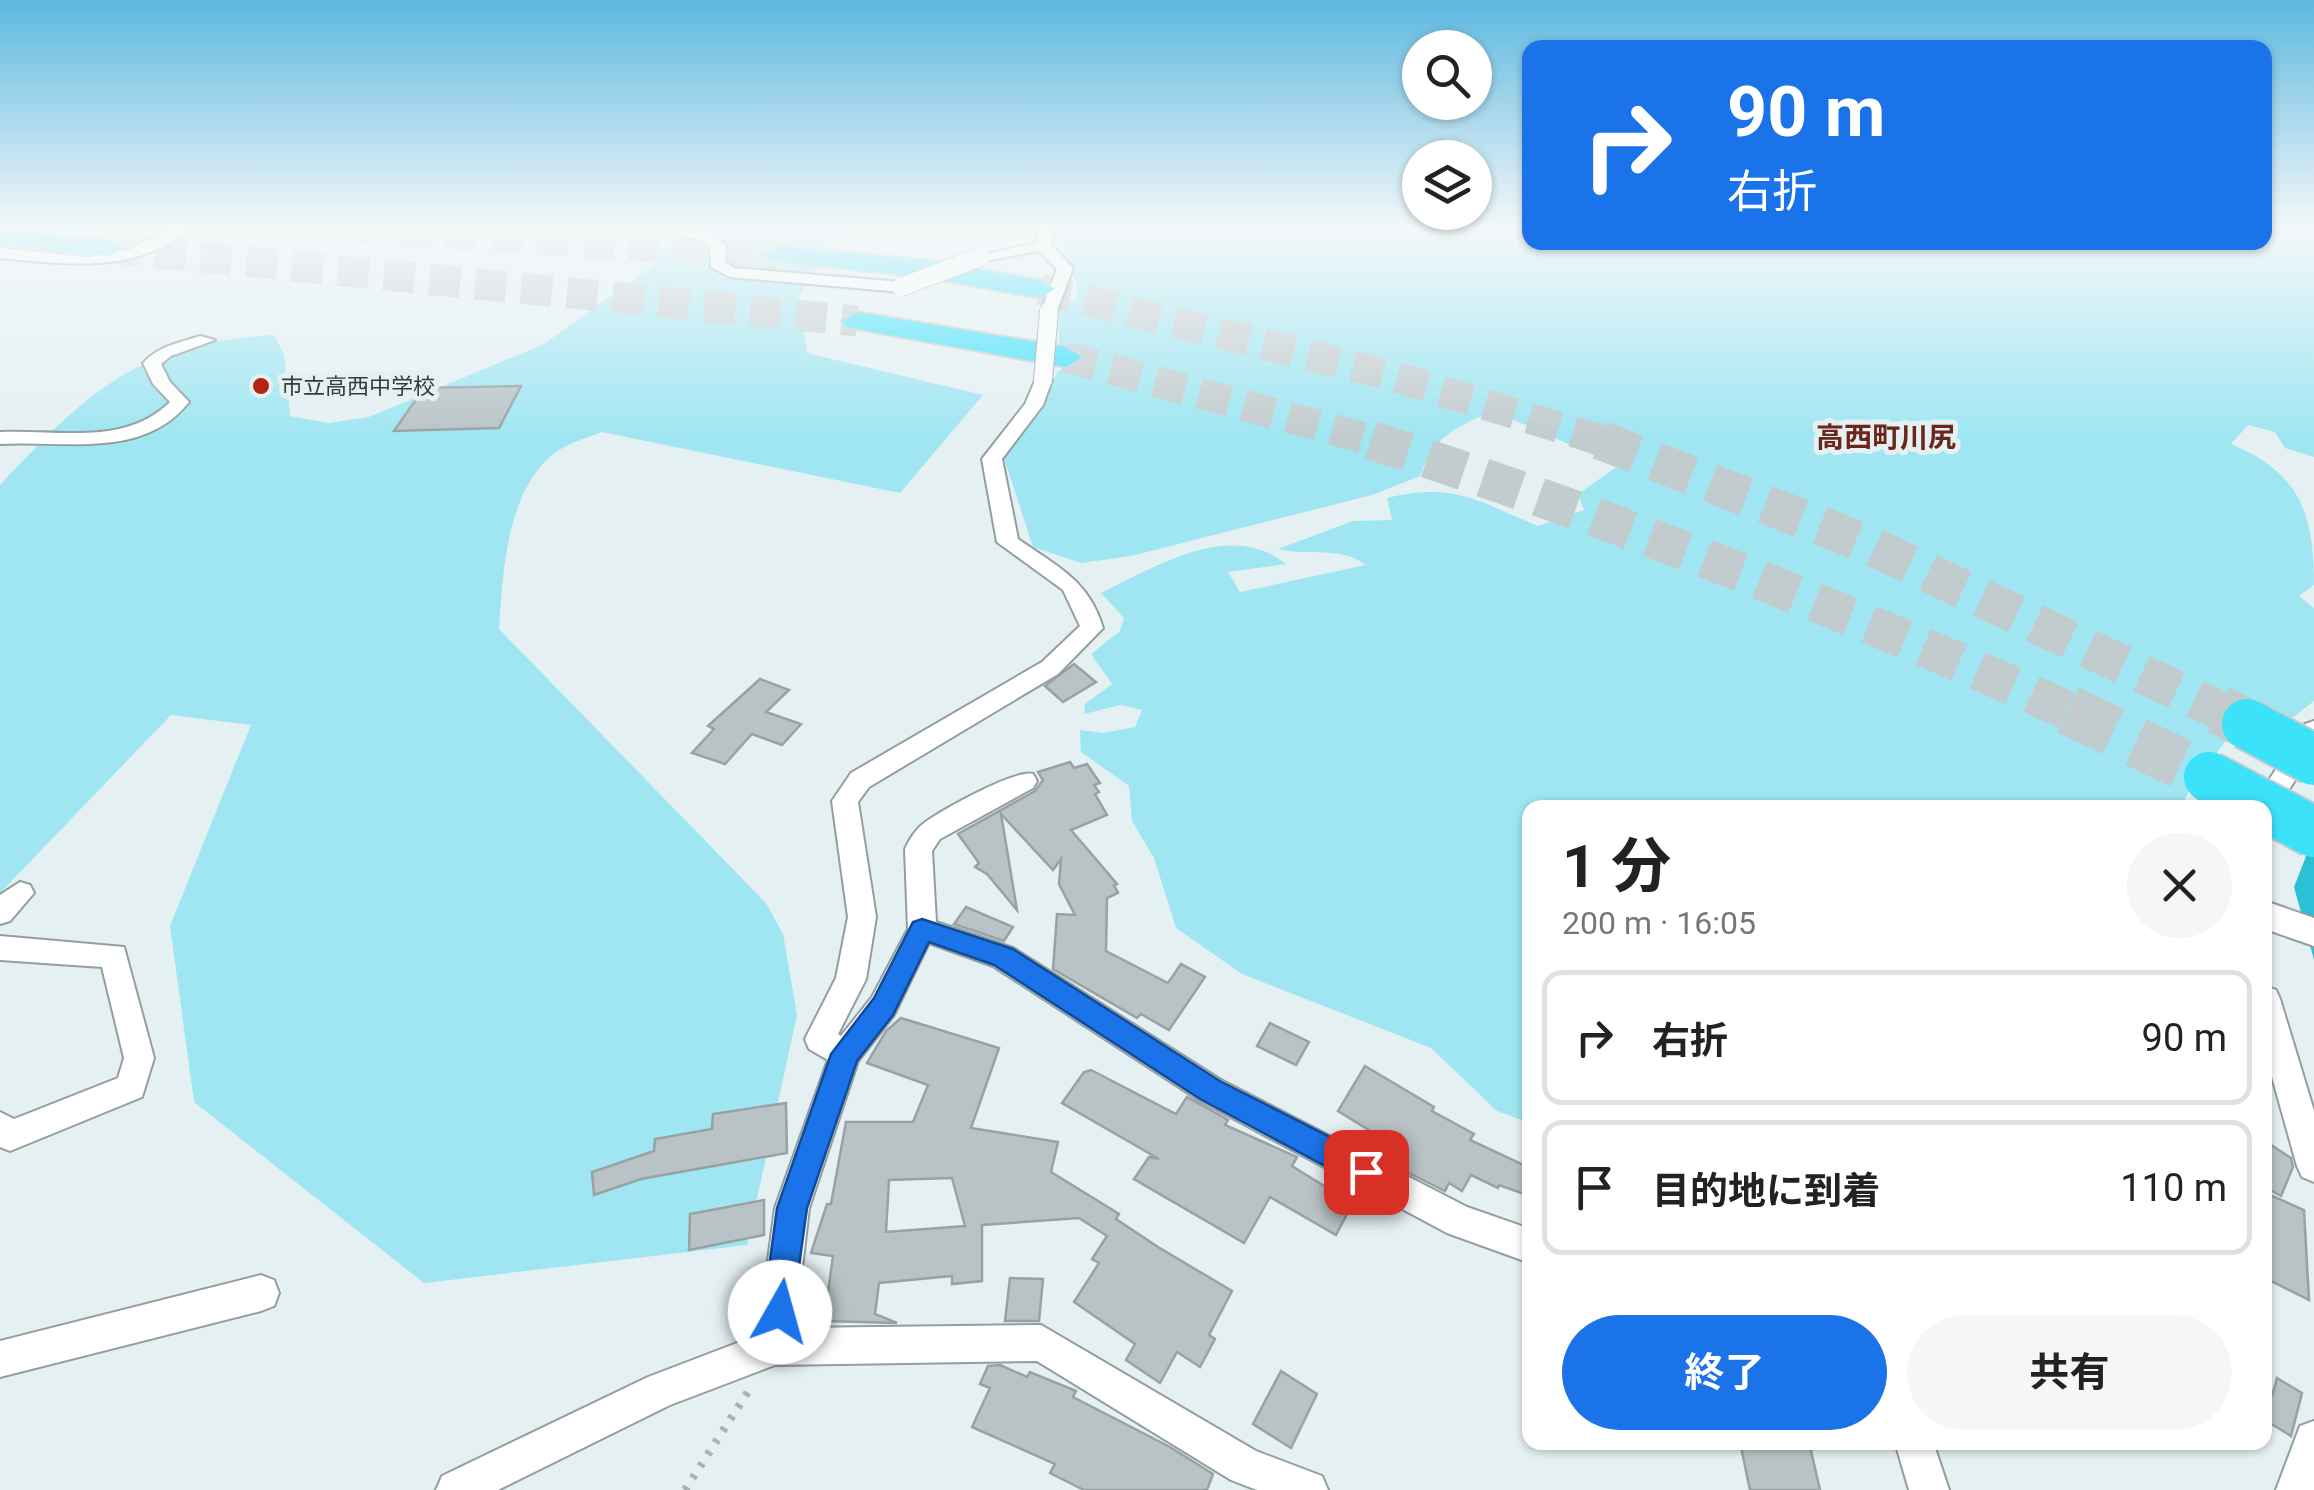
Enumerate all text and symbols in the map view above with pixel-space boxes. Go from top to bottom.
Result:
map controls [1402,30,1492,230]
button: search [1402,30,1492,120]
text: 90 m [1727,71,1885,153]
icon: right [1562,80,1692,210]
button: layers [1402,140,1492,230]
text: 右折 [1727,165,1817,218]
place label: 市立高西中学校 [281,374,435,399]
marker: 市立高西中学校 [250,375,272,397]
district label: 高西町川尻 [1816,421,1956,454]
text: 1 分 [1562,831,1671,902]
button: close [2127,833,2232,938]
text: 200 m · 16:05 [1562,904,1756,942]
icon: right [1567,1010,1622,1065]
text: 90 m [2142,1016,2227,1060]
text: 右折 [1652,1019,1728,1063]
pin [1324,1130,1409,1215]
icon: arrive [1339,1145,1394,1200]
icon: arrive [1567,1160,1622,1215]
text: 110 m [2120,1166,2227,1210]
text: 目的地に到着 [1652,1169,1880,1213]
position arrow [728,1260,832,1364]
button: 終了 [1562,1315,1887,1430]
button: 共有 [1907,1315,2232,1430]

